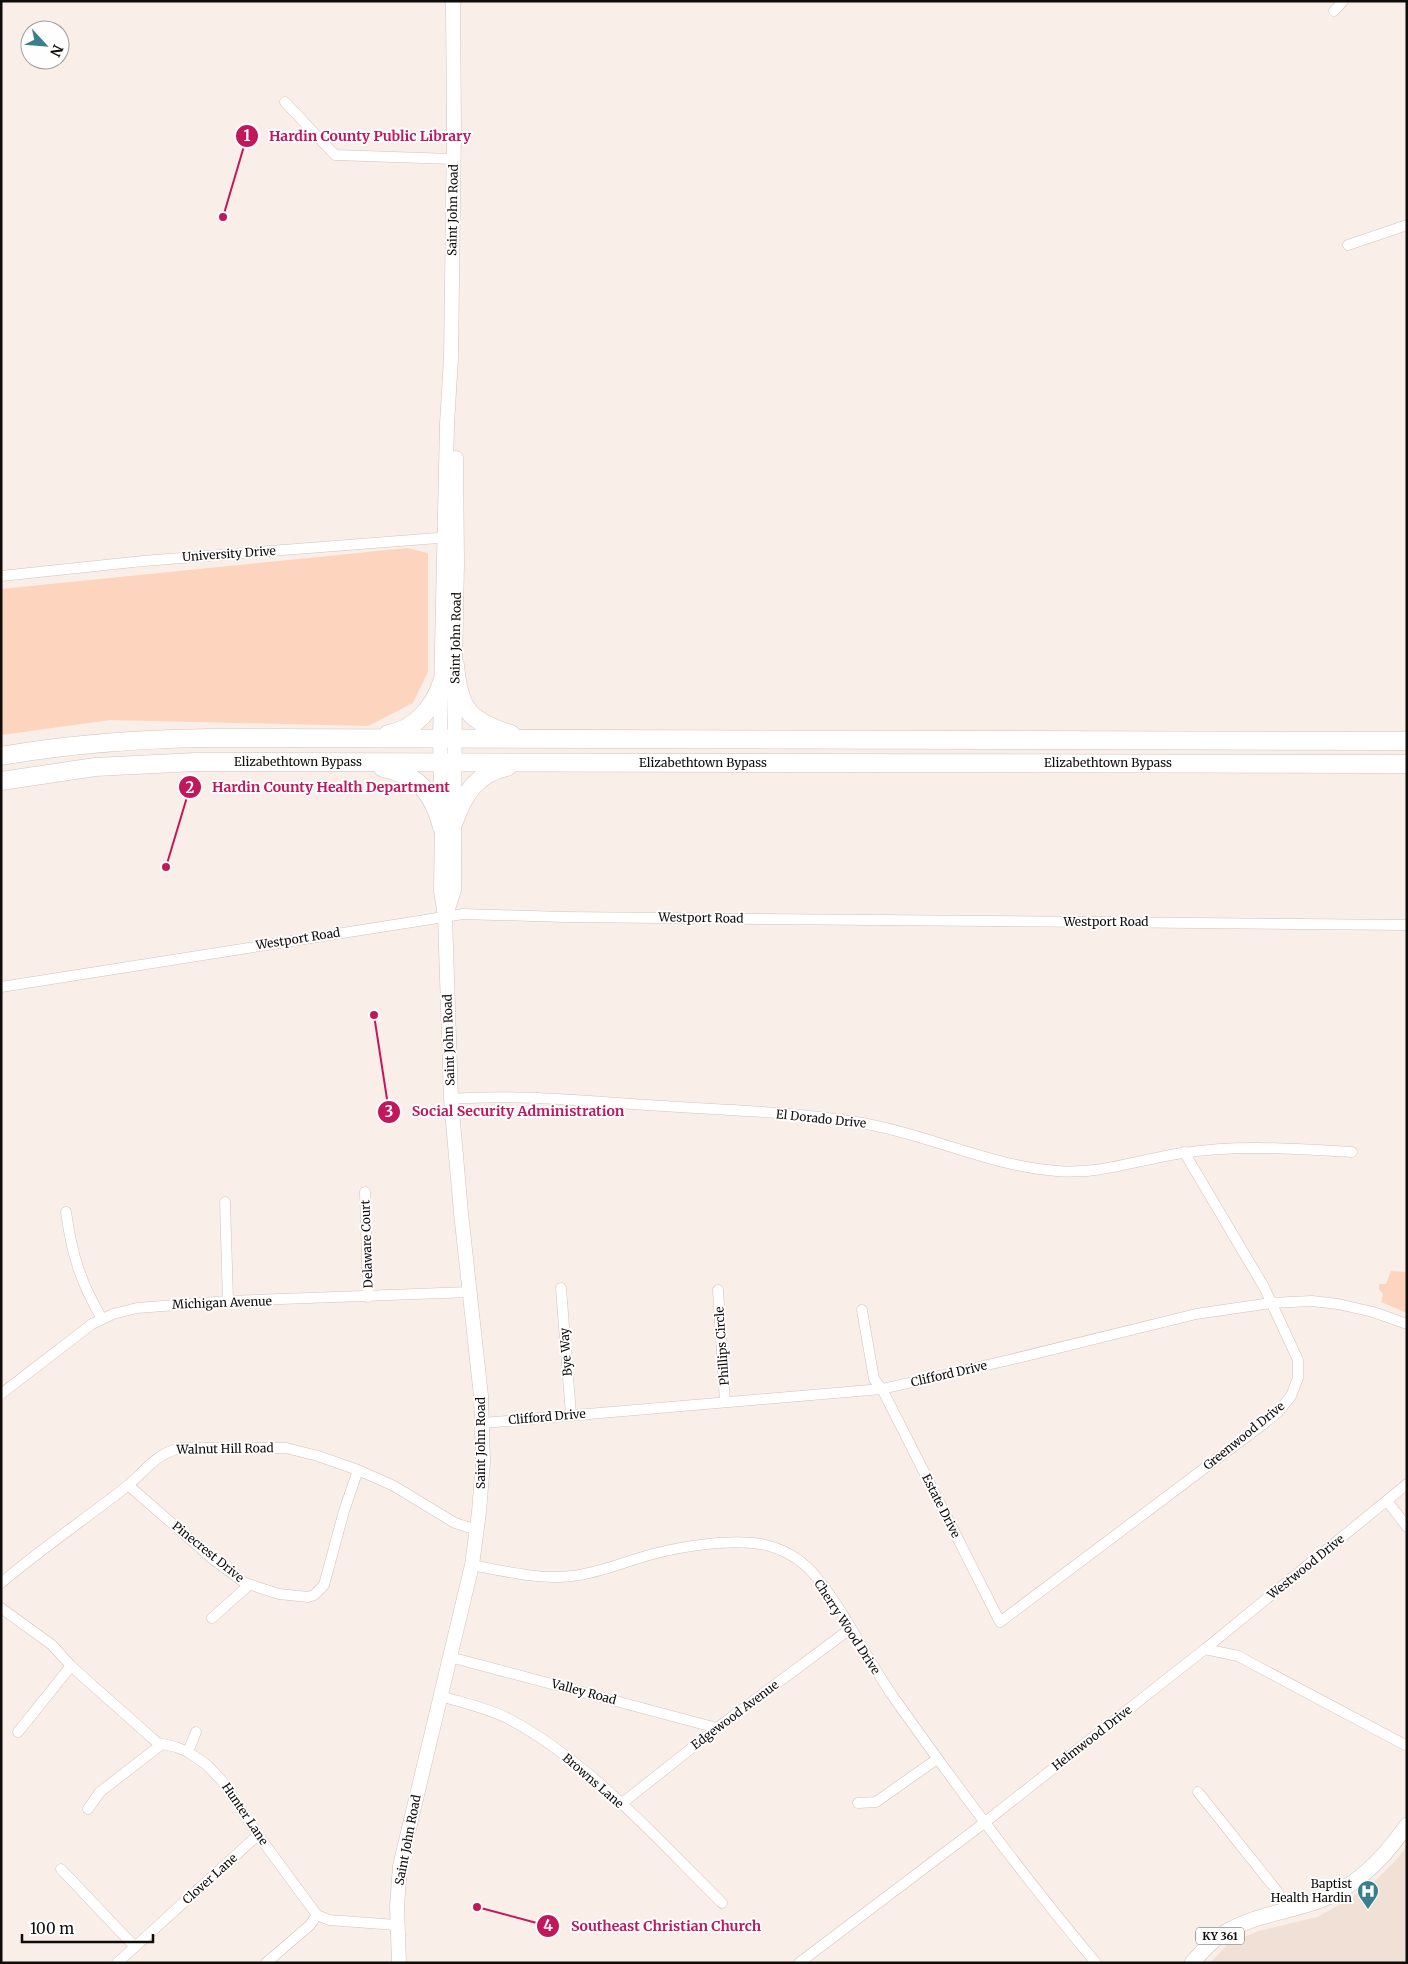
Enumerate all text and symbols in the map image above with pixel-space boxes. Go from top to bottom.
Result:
north arrow [20,20,70,70]
text: N [46,42,67,60]
callout: Hardin County Public Library [234,121,481,150]
text: 1 [244,126,251,145]
text: Hardin County Public Library [269,127,472,145]
street label: Saint John Road [444,164,461,256]
street label: University Drive [182,543,276,564]
street label: Saint John Road [447,592,464,684]
street label: Elizabethtown Bypass [234,754,362,769]
street label: Elizabethtown Bypass [639,755,767,770]
street label: Elizabethtown Bypass [1044,755,1172,770]
callout: Hardin County Health Department [177,773,460,802]
text: 2 [186,778,195,797]
text: Hardin County Health Department [212,778,450,796]
street label: Westport Road [657,909,744,926]
street label: Westport Road [1062,914,1149,929]
street label: Westport Road [254,924,341,953]
street label: Saint John Road [439,994,458,1086]
callout: Social Security Administration [377,1097,634,1126]
text: 3 [385,1102,393,1121]
text: Social Security Administration [412,1102,625,1120]
street label: El Dorado Drive [775,1106,867,1131]
street label: Delaware Court [357,1199,376,1289]
street label: Michigan Avenue [172,1293,272,1312]
street label: Phillips Circle [711,1306,732,1386]
street label: Bye Way [556,1327,575,1377]
street label: Clifford Drive [909,1357,988,1390]
street label: Saint John Road [473,1397,488,1489]
street label: Greenwood Drive [1200,1398,1287,1473]
street label: Clifford Drive [508,1406,586,1427]
street label: Walnut Hill Road [175,1440,274,1457]
street label: Estate Drive [919,1471,964,1540]
street label: Pinecrest Drive [169,1518,247,1585]
street label: Westwood Drive [1263,1531,1347,1603]
street label: Cherry Wood Drive [811,1576,884,1677]
street label: Valley Road [549,1675,618,1707]
street label: Edgewood Avenue [688,1677,781,1752]
street label: Helmwood Drive [1049,1702,1135,1773]
street label: Browns Lane [560,1750,627,1811]
street label: Hunter Lane [219,1780,272,1848]
street label: Saint John Road [391,1793,424,1886]
street label: Clover Lane [179,1850,240,1907]
place label: Baptist Health Hardin [1271,1876,1352,1905]
hospital icon: Baptist Health Hardin [1356,1879,1380,1910]
callout: Southeast Christian Church [536,1911,771,1940]
scale bar [22,1912,154,1944]
text: 4 [543,1916,553,1935]
text: Southeast Christian Church [571,1917,762,1935]
text: 100 m [30,1919,74,1938]
road number: KY 361 [1196,1928,1244,1944]

